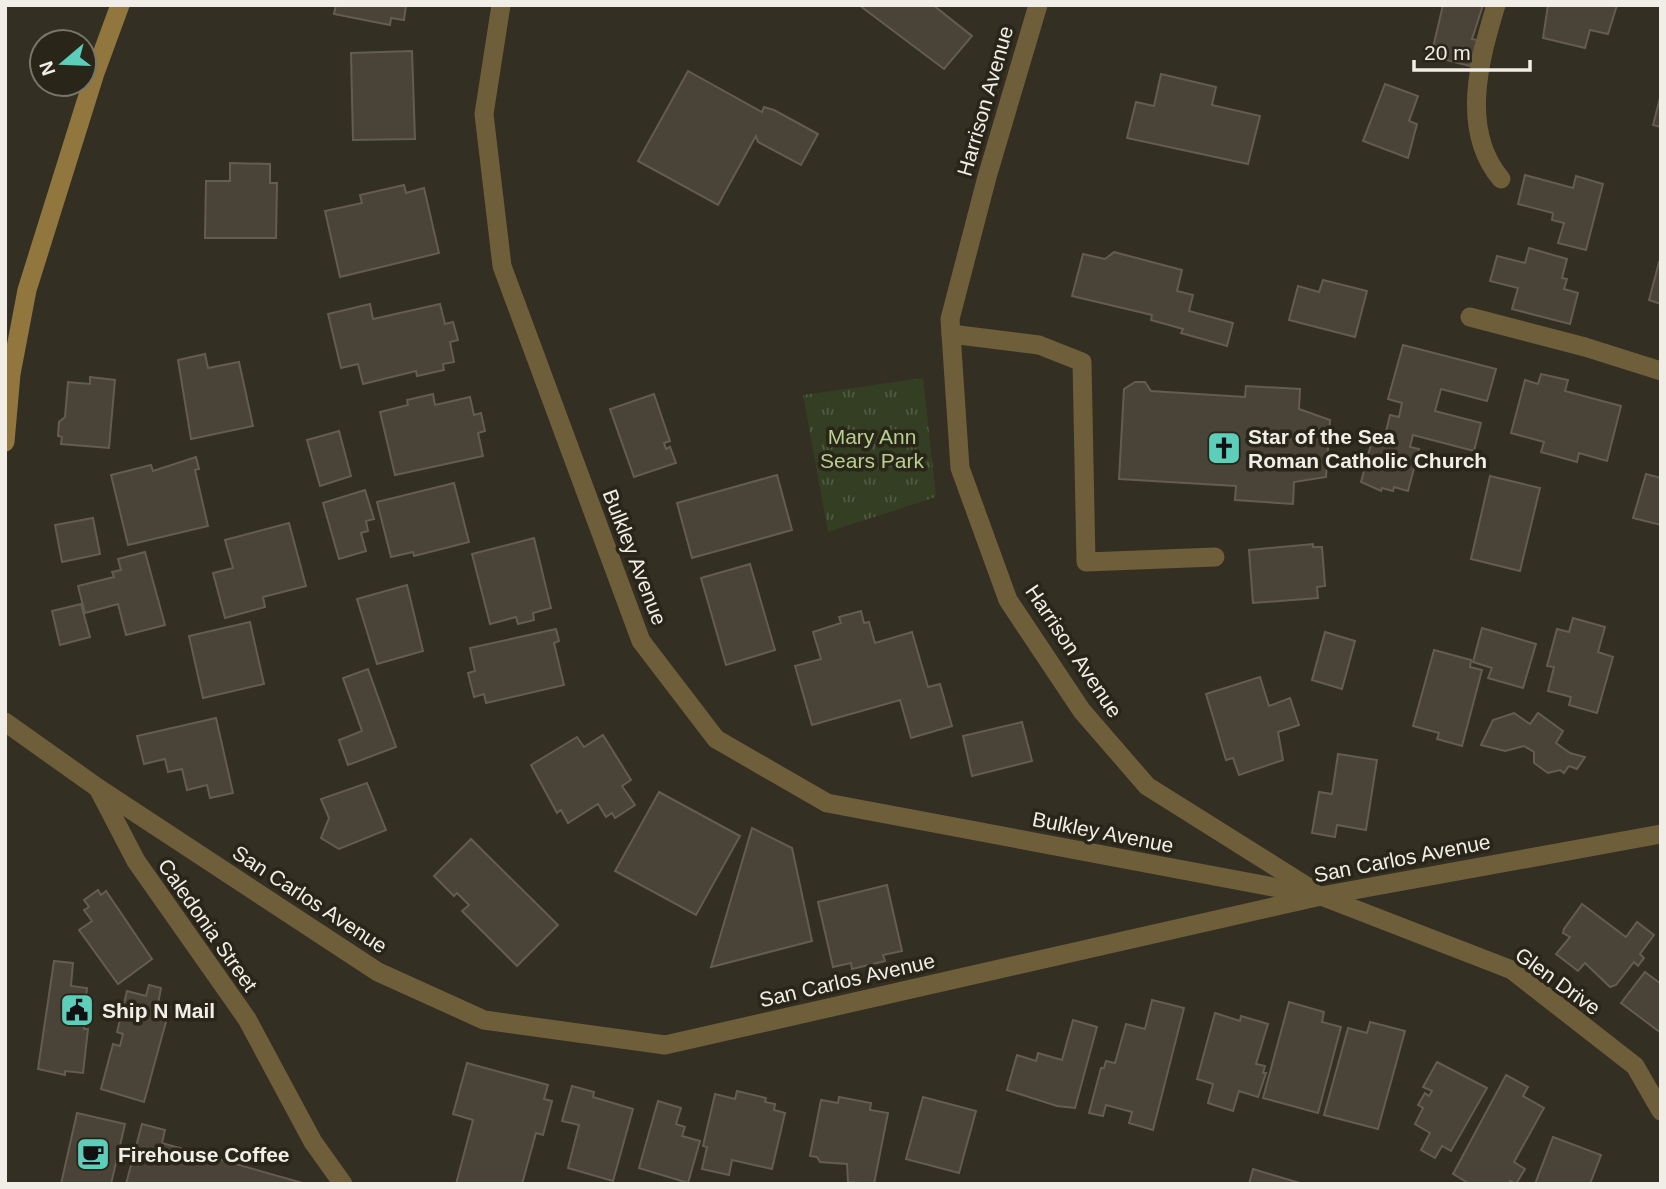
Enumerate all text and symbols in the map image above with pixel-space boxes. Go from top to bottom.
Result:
street label: Harrison Avenue [953,23,1017,179]
north arrow [28,28,98,98]
scale bar [1414,28,1530,72]
text: 20 m [1424,41,1471,64]
text: N [35,58,60,78]
park label: Mary Ann Sears Park [820,425,924,472]
place label: Star of the Sea Roman Catholic Church [1248,425,1487,472]
church icon: Star of the Sea Roman Catholic Church [1205,429,1243,467]
street label: Bulkley Avenue [599,486,671,628]
street label: Harrison Avenue [1021,580,1127,722]
street label: Bulkley Avenue [1031,807,1175,857]
street label: San Carlos Avenue [1312,830,1492,886]
street label: San Carlos Avenue [229,840,391,958]
street label: Caledonia Street [154,854,262,996]
street label: Glen Drive [1511,943,1605,1019]
street label: San Carlos Avenue [757,949,937,1011]
public building icon: Ship N Mail [58,991,96,1029]
place label: Ship N Mail [102,999,215,1022]
cafe icon: Firehouse Coffee [74,1135,112,1173]
place label: Firehouse Coffee [118,1143,290,1166]

